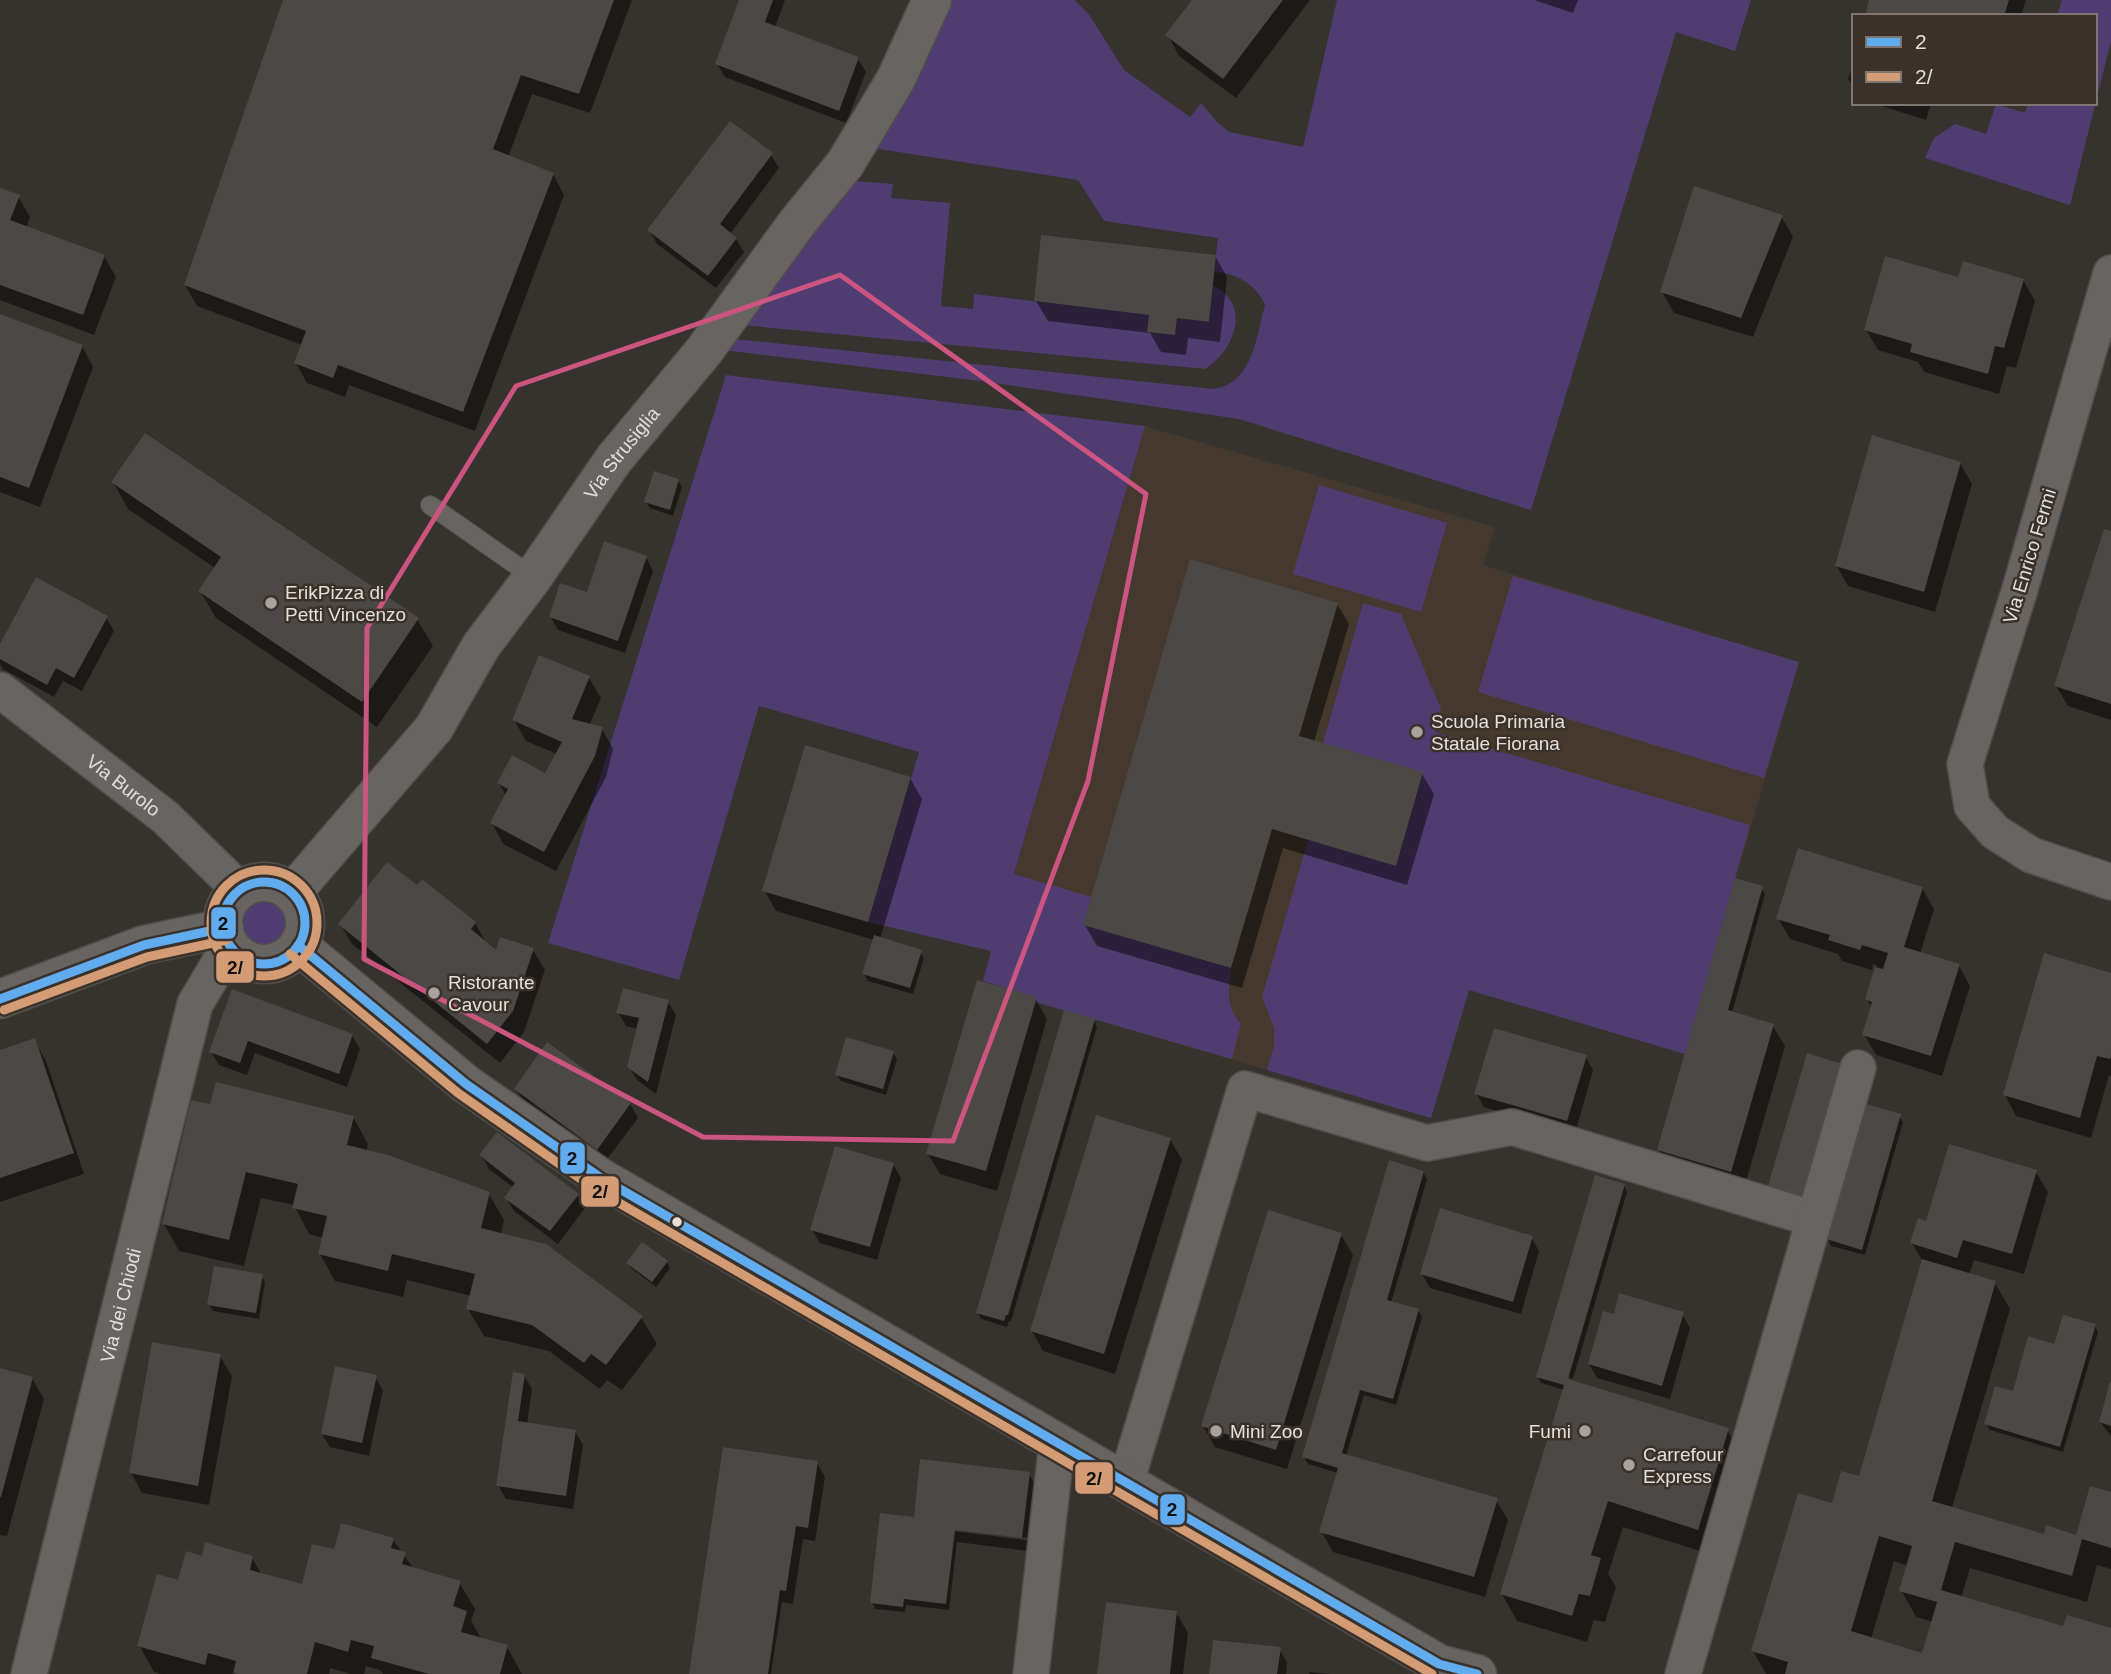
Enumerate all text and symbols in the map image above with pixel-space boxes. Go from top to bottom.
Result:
legend [1852,14,2097,105]
text: 2 [1915,30,1927,53]
text: 2/ [1915,65,1933,88]
street label: Via Strusiglia [580,403,664,503]
street label: Via Enrico Fermi [1999,486,2060,626]
place label: ErikPizza di Petti Vincenzo [285,582,406,625]
marker: ErikPizza di Petti Vincenzo [263,595,279,611]
place label: Scuola Primaria Statale Fiorana [1431,711,1566,754]
marker: Scuola Primaria Statale Fiorana [1409,724,1425,740]
street label: Via Burolo [82,751,164,821]
line badge: 2 [210,906,237,940]
text: 2 [218,913,228,934]
line badge: 2/ [215,950,255,984]
text: 2/ [227,957,244,978]
place label: Ristorante Cavour [448,972,535,1015]
marker: Ristorante Cavour [426,985,442,1001]
line badge: 2 [559,1141,586,1175]
text: 2 [567,1148,577,1169]
line badge: 2/ [580,1175,620,1208]
text: 2/ [592,1181,609,1202]
unlabelled marker [670,1215,684,1229]
street label: Via dei Chiodi [97,1246,145,1365]
place label: Mini Zoo [1230,1421,1303,1442]
place label: Fumi [1529,1421,1571,1442]
marker: Mini Zoo [1208,1423,1224,1439]
marker: Fumi [1577,1423,1593,1439]
place label: Carrefour Express [1643,1444,1724,1487]
marker: Carrefour Express [1621,1457,1637,1473]
line badge: 2/ [1074,1461,1114,1495]
text: 2/ [1086,1468,1103,1489]
line badge: 2 [1159,1493,1186,1526]
text: 2 [1167,1499,1177,1520]

